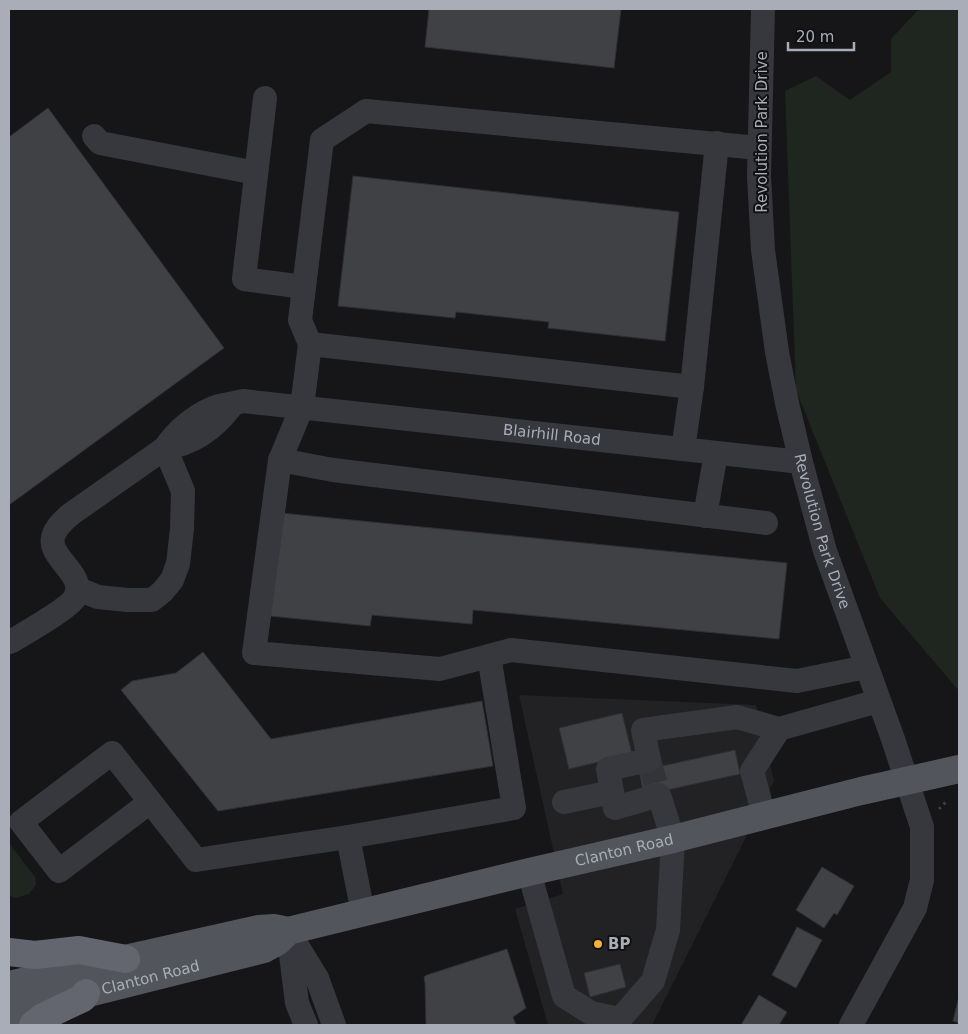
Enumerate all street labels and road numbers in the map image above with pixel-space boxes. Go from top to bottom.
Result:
street label: Revolution Park Drive [753,51,771,213]
street label: Blairhill Road [502,420,602,449]
street label: Revolution Park Drive [790,452,854,611]
street label: Clanton Road [573,830,675,870]
street label: Clanton Road [100,957,201,998]

